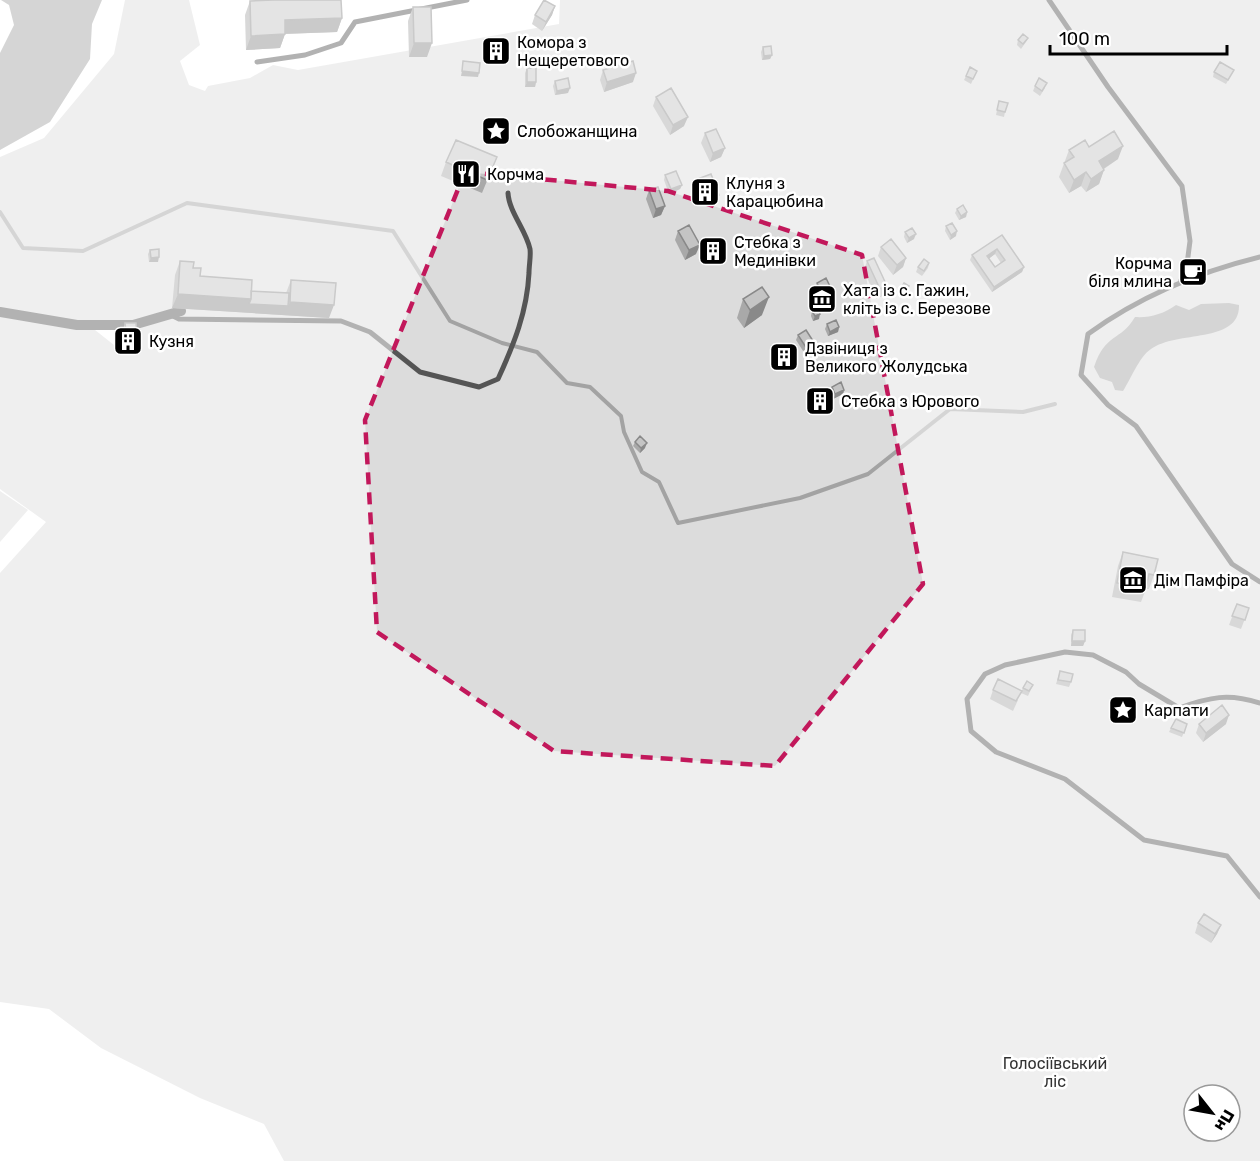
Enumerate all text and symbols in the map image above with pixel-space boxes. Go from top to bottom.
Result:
scale bar [1050,18,1227,56]
text: 100 m [1059,28,1110,50]
place label: Комора з Нещеретового [517,33,629,70]
building icon: Комора з Нещеретового [480,35,512,67]
place icon: Слобожанщина [480,115,512,147]
place label: Слобожанщина [517,122,637,141]
restaurant icon: Корчма [450,158,482,190]
place label: Корчма [487,165,544,184]
place label: Клуня з Карацюбина [726,174,824,211]
building icon: Клуня з Карацюбина [689,176,721,208]
place label: Стебка з Мединівки [734,233,816,270]
building icon: Стебка з Мединівки [697,235,729,267]
place label: Корчма біля млина [1088,254,1172,291]
cafe icon: Корчма біля млина [1177,256,1209,288]
place label: Хата із с. Гажин, кліть із с. Березове [843,281,991,318]
museum icon: Хата із с. Гажин, кліть із с. Березове [806,283,838,315]
building icon: Кузня [112,325,144,357]
place label: Кузня [149,332,194,351]
place label: Дзвіниця з Великого Жолудська [805,339,968,376]
building icon: Дзвіниця з Великого Жолудська [768,341,800,373]
building icon: Стебка з Юрового [804,385,836,417]
place label: Стебка з Юрового [841,392,980,411]
museum icon: Дім Памфіра [1117,564,1149,596]
place label: Дім Памфіра [1154,571,1249,590]
place icon: Карпати [1107,694,1139,726]
place label: Карпати [1144,701,1209,720]
park label: Голосіївський ліс [1003,1054,1107,1091]
north arrow [1182,1083,1242,1143]
text: Пн [1211,1106,1238,1135]

